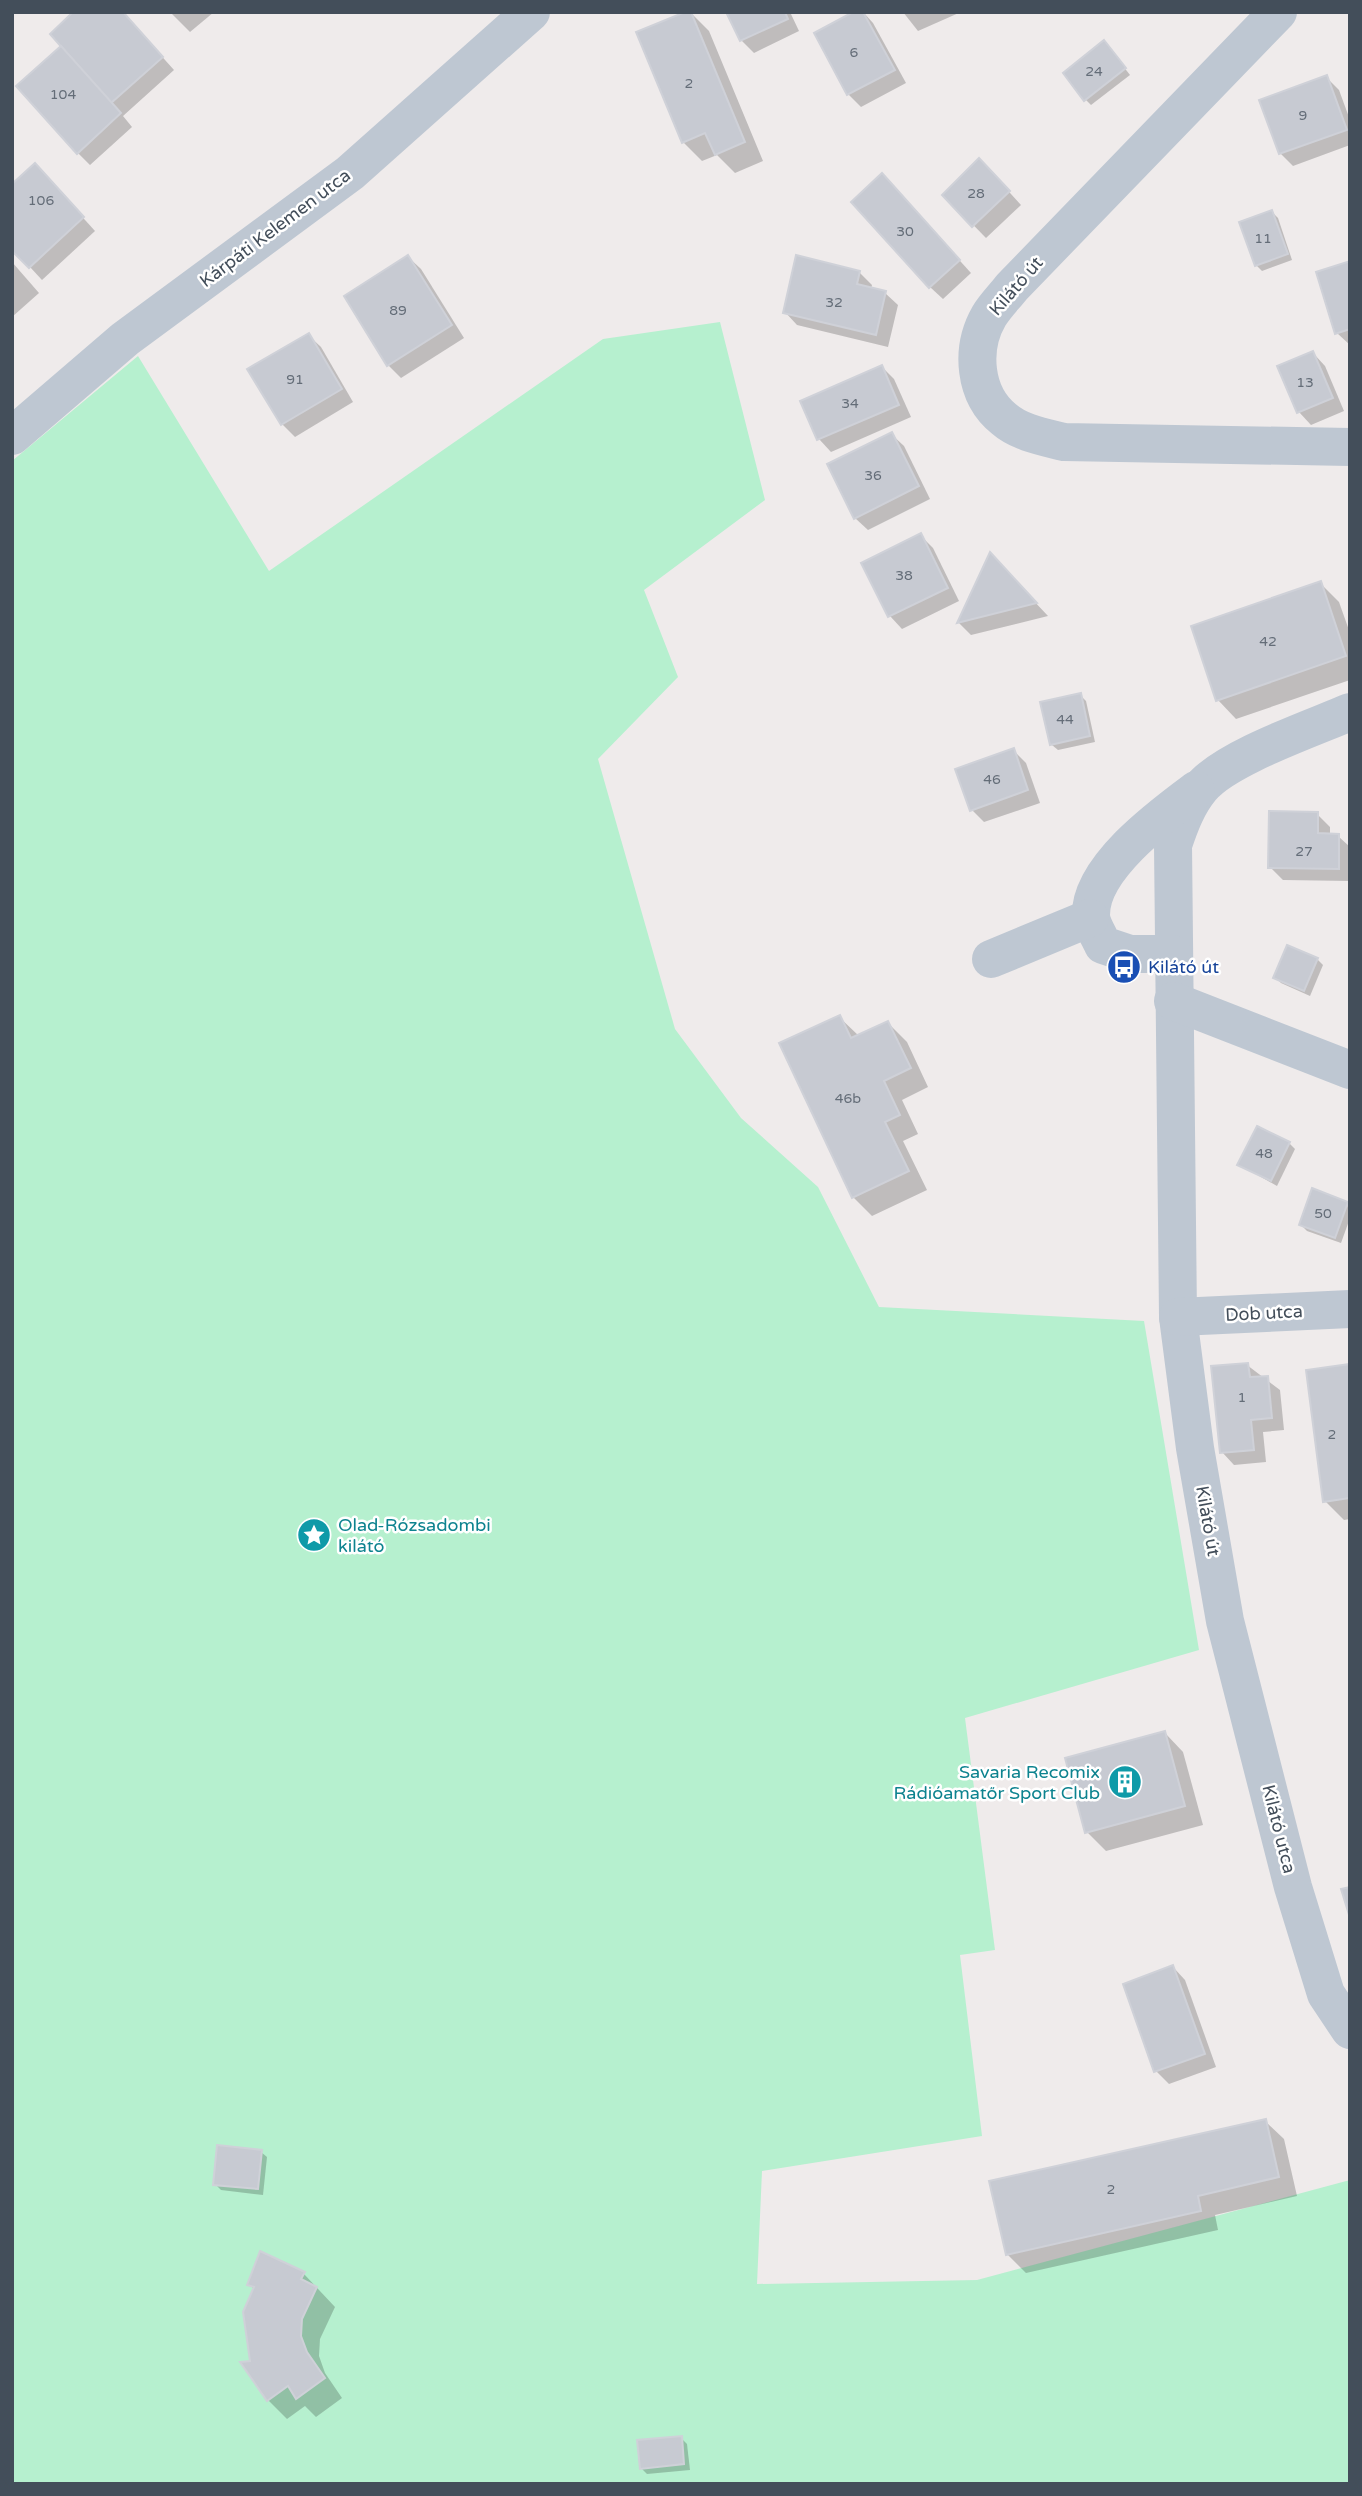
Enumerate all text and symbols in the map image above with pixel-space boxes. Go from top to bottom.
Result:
house number: 6 [850,44,859,61]
house number: 24 [1085,63,1103,80]
house number: 2 [685,75,693,92]
house number: 104 [50,86,76,103]
house number: 9 [1299,107,1307,124]
street label: Kárpáti Kelemen utca [195,164,355,292]
house number: 28 [967,185,985,202]
house number: 106 [28,192,54,209]
house number: 30 [896,223,914,240]
house number: 11 [1254,230,1272,247]
street label: Kilátó út [984,252,1048,320]
house number: 32 [825,294,843,311]
house number: 89 [389,302,407,319]
house number: 91 [286,371,304,388]
house number: 13 [1296,374,1314,391]
house number: 34 [841,395,859,412]
house number: 36 [864,467,882,484]
house number: 38 [895,567,913,584]
house number: 42 [1259,633,1277,650]
house number: 44 [1056,711,1074,728]
house number: 46 [983,771,1001,788]
house number: 27 [1295,843,1313,860]
bus stop icon: Kilátó út [1105,948,1143,986]
place label: Kilátó út [1148,956,1219,978]
house number: 46b [835,1090,861,1107]
house number: 48 [1255,1145,1273,1162]
house number: 50 [1314,1205,1332,1222]
street label: Dob utca [1225,1300,1303,1326]
house number: 1 [1238,1389,1246,1406]
house number: 2 [1328,1426,1336,1443]
street label: Kilátó út [1191,1484,1225,1558]
place label: Olad-Rózsadombi kilátó [338,1514,491,1557]
place icon: Olad-Rózsadombi kilátó [295,1516,333,1554]
place label: Savaria Recomix Rádióamatőr Sport Club [893,1761,1100,1804]
building icon: Savaria Recomix Rádióamatőr Sport Club [1106,1763,1144,1801]
street label: Kilátó utca [1257,1782,1301,1876]
house number: 2 [1107,2181,1115,2198]

